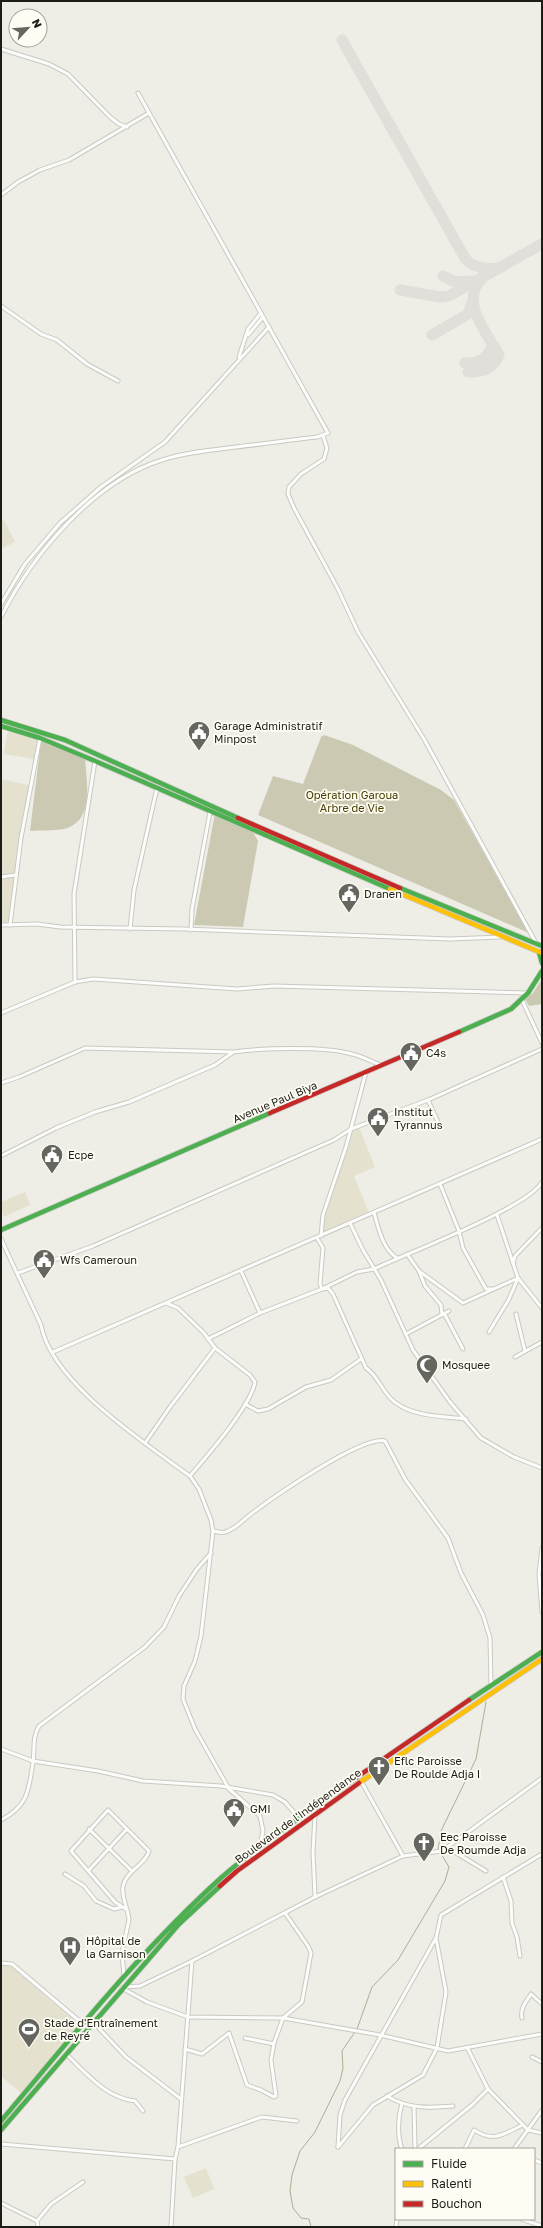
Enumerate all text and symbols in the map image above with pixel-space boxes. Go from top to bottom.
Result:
north arrow [8,8,48,48]
text: N [30,17,45,30]
public building icon: Garage Administratif Minpost [186,719,212,752]
place label: Garage Administratif Minpost [214,719,323,745]
park label: Opération Garoua Arbre de Vie [306,788,398,814]
public building icon: Dranen [336,881,362,914]
place label: Dranen [364,887,402,900]
public building icon: C4s [398,1040,424,1073]
place label: C4s [426,1046,446,1059]
street label: Avenue Paul Biya [231,1078,319,1125]
public building icon: Institut Tyrannus [365,1105,391,1138]
place label: Institut Tyrannus [394,1105,443,1131]
public building icon: Ecpe [39,1142,65,1175]
place label: Ecpe [68,1148,94,1161]
public building icon: Wfs Cameroun [31,1247,57,1280]
place label: Wfs Cameroun [60,1253,137,1266]
mosque icon: Mosquee [414,1352,440,1385]
place label: Mosquee [442,1358,490,1371]
church icon: Eflc Paroisse De Roulde Adja I [366,1754,392,1787]
place label: Eflc Paroisse De Roulde Adja I [394,1754,480,1780]
street label: Boulevard de l'Indépendance [232,1765,363,1866]
public building icon: GMI [221,1796,247,1829]
place label: GMI [250,1802,271,1815]
church icon: Eec Paroisse De Roumde Adja [411,1830,437,1863]
place label: Eec Paroisse De Roumde Adja [440,1830,526,1856]
hospital icon: Hôpital de la Garnison [57,1934,83,1967]
place label: Hôpital de la Garnison [86,1934,146,1960]
sports icon: Stade d'Entraînement de Reyré [16,2016,42,2049]
place label: Stade d'Entraînement de Reyré [44,2016,158,2042]
legend [395,2148,535,2220]
text: Fluide [431,2156,467,2171]
text: Ralenti [431,2176,472,2191]
text: Bouchon [431,2196,482,2211]

